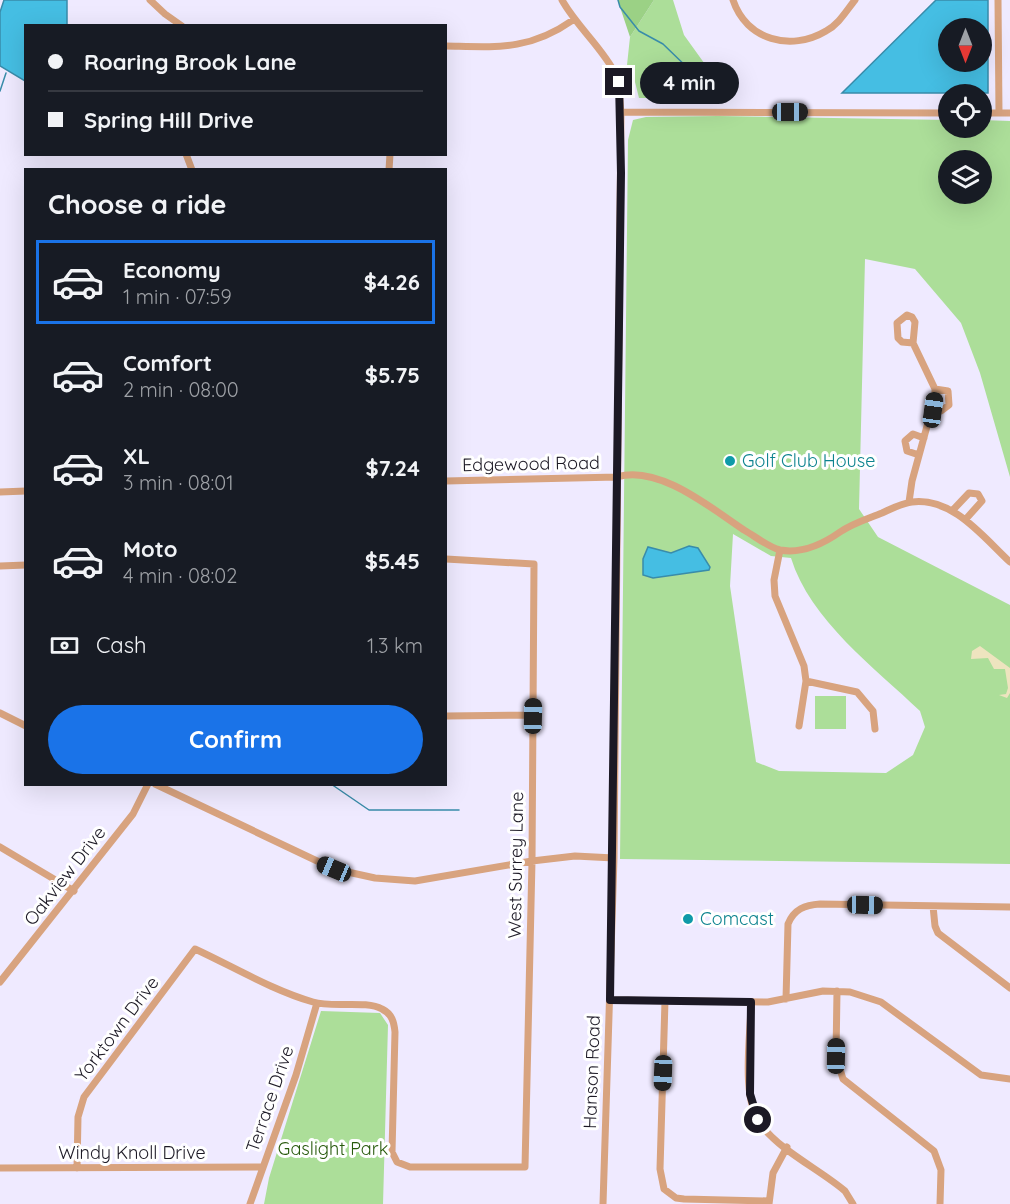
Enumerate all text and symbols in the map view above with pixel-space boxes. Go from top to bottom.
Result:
north arrow [938,18,992,72]
map controls [938,18,992,204]
text: Roaring Brook Lane [84,48,296,76]
callout: 4 min [640,61,739,103]
route end [605,68,632,95]
text: 4 min [663,70,716,95]
button: locate [938,84,992,138]
car [772,103,808,121]
text: Spring Hill Drive [84,106,254,134]
button: layers [938,150,992,204]
text: Choose a ride [48,187,226,221]
icon: car [51,255,105,309]
text: Economy [123,256,221,284]
text: $4.26 [364,268,420,296]
text: 1 min · 07:59 [123,284,232,309]
icon: car [51,348,105,402]
text: Comfort [123,349,212,377]
text: $5.75 [365,361,420,389]
text: 2 min · 08:00 [123,377,239,402]
car [922,391,944,429]
icon: car [51,441,105,495]
text: XL [123,442,150,470]
place label: Golf Club House [742,449,875,472]
street label: Edgewood Road [462,451,600,476]
text: $7.24 [365,454,420,482]
marker: Golf Club House [723,454,737,468]
text: 3 min · 08:01 [123,470,234,495]
icon: car [51,534,105,588]
text: Moto [123,535,177,563]
text: $5.45 [365,547,420,575]
text: 4 min · 08:02 [123,563,237,588]
icon: cash [48,629,81,662]
text: Cash [96,631,147,659]
text: 1.3 km [367,633,423,658]
car [524,698,542,734]
button: Confirm [48,705,423,774]
street label: West Surrey Lane [503,791,528,939]
street label: Oakview Drive [19,821,111,930]
car [314,854,354,884]
car [847,896,883,914]
place label: Comcast [700,907,774,930]
marker: Comcast [681,912,695,926]
street label: Yorktown Drive [70,972,164,1086]
street label: Hanson Road [578,1015,605,1129]
car [827,1038,845,1074]
street label: Terrace Drive [241,1043,298,1155]
car [653,1055,673,1091]
route start [744,1106,771,1133]
park label: Gaslight Park [278,1137,388,1160]
street label: Windy Knoll Drive [58,1141,206,1164]

